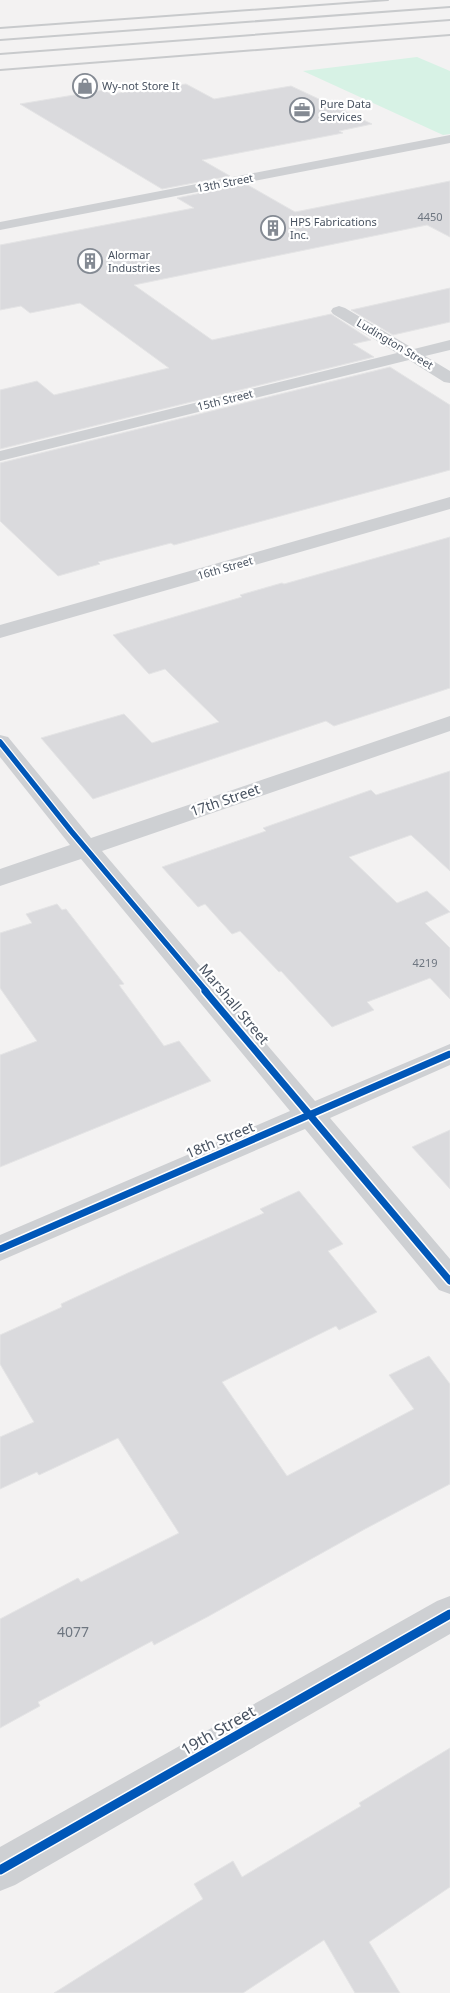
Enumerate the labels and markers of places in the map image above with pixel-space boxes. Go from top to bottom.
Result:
shop icon: Wy-not Store It [72,73,98,99]
place label: Wy-not Store It [102,78,179,93]
place label: Pure Data Services [320,96,371,124]
office icon: Pure Data Services [289,97,315,123]
place label: HPS Fabrications Inc. [290,214,377,242]
building icon: HPS Fabrications Inc. [260,215,286,241]
place label: Alormar Industries [108,247,160,275]
building icon: Alormar Industries [77,248,103,274]

